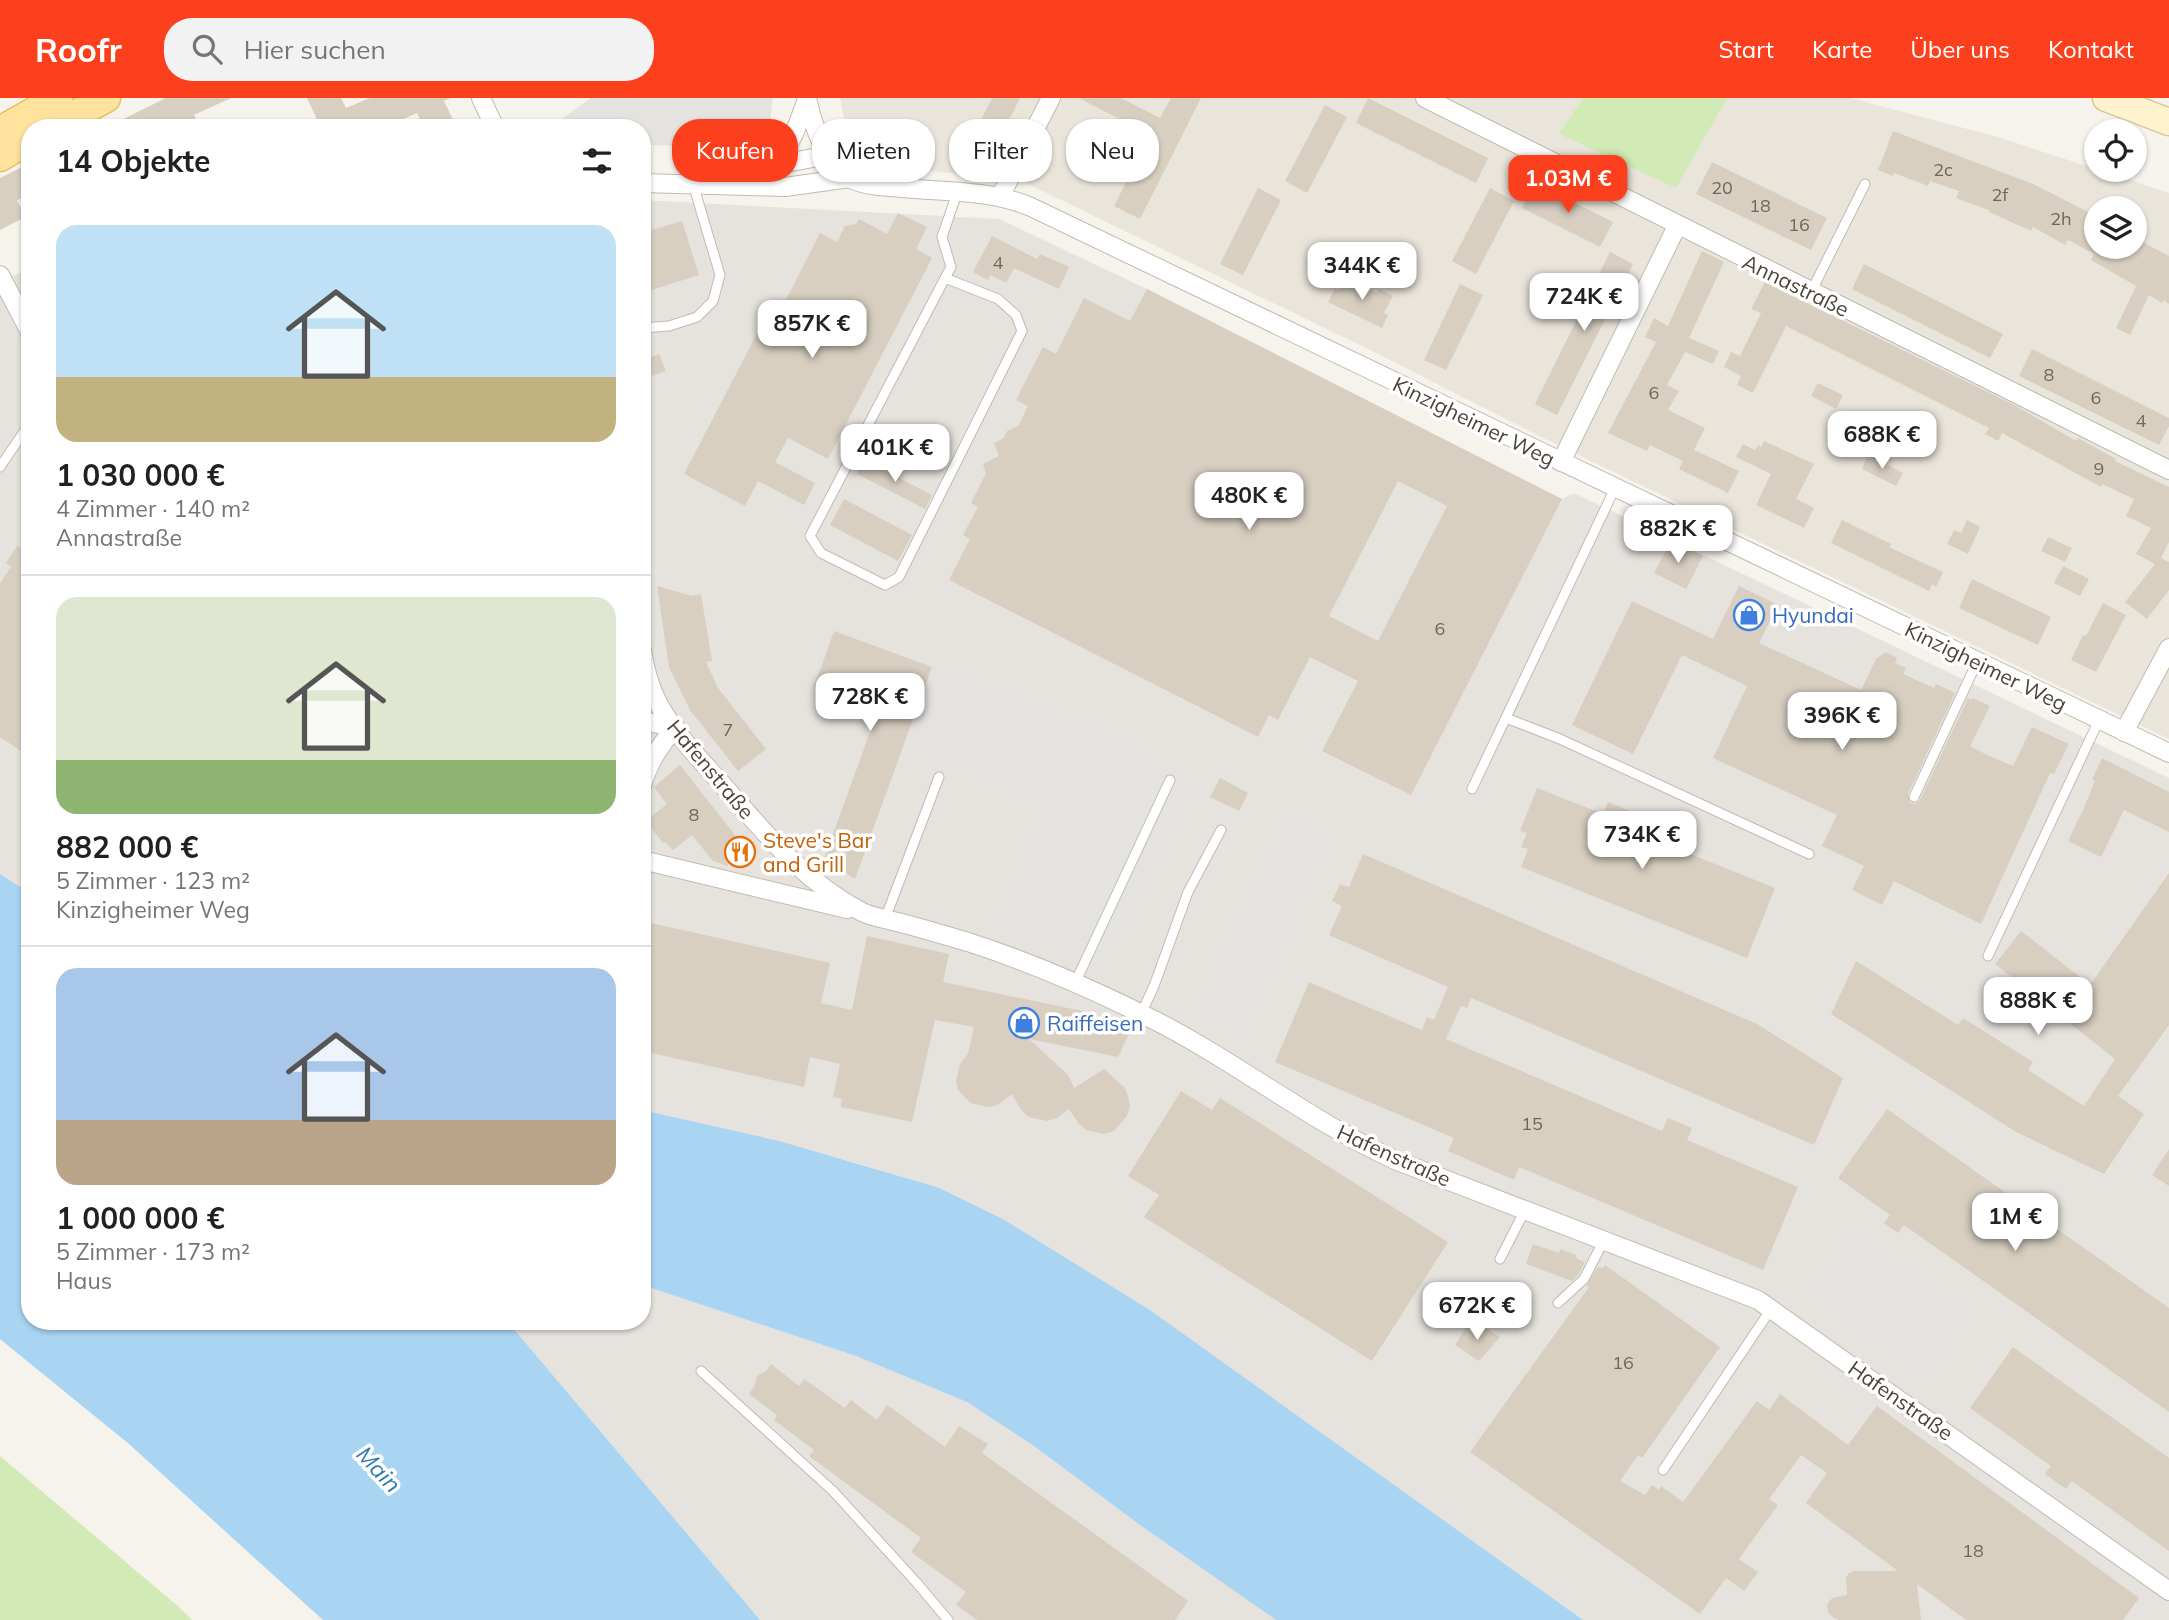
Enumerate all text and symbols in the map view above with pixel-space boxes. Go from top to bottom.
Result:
search box [164,18,654,81]
text: Roofr [35,29,122,70]
icon: search [188,30,226,68]
text: Hier suchen [244,33,386,66]
text: Start [1718,34,1774,64]
text: Karte [1812,34,1872,64]
text: Über uns [1910,34,2010,64]
text: Kontakt [2048,34,2134,64]
chip: Kaufen [672,119,798,182]
chip: Mieten [812,119,935,182]
chip: Filter [949,119,1052,182]
chip: Neu [1066,119,1159,182]
map controls [2084,119,2147,259]
button: locate [2084,119,2147,182]
text: 14 Objekte [56,142,210,180]
icon: filters [578,142,616,180]
pin: 1.03M € [1503,156,1633,215]
house number: 2c [1933,158,1953,181]
text: 1.03M € [1524,163,1612,192]
house number: 20 [1711,176,1733,199]
house number: 2f [1992,183,2009,206]
house number: 18 [1749,194,1771,217]
button: layers [2084,196,2147,259]
house number: 2h [2050,207,2072,230]
house number: 16 [1788,213,1810,236]
pin: 344K € [1305,242,1419,302]
street label: Annastraße [1739,248,1853,322]
text: 344K € [1324,250,1400,279]
house number: 4 [993,251,1004,274]
icon: home [273,271,399,397]
pin: 724K € [1527,274,1641,333]
text: 724K € [1546,281,1622,310]
pin: 857K € [755,300,869,360]
text: 857K € [774,308,850,337]
house number: 8 [2044,363,2054,386]
street label: Kinzigheimer Weg [1389,371,1559,471]
house number: 6 [1649,381,1659,404]
house number: 6 [2091,386,2101,409]
house number: 4 [2136,409,2147,432]
pin: 688K € [1825,412,1939,471]
text: 688K € [1844,419,1920,448]
pin: 401K € [838,424,952,484]
text: 401K € [857,432,933,461]
text: 1 030 000 € [56,456,225,494]
house number: 9 [2094,457,2104,480]
pin: 480K € [1192,472,1306,532]
text: 480K € [1211,480,1287,509]
text: 4 Zimmer · 140 m² [56,494,250,523]
pin: 882K € [1621,505,1735,565]
text: 882K € [1640,513,1716,542]
text: Annastraße [56,523,182,552]
shop icon: Hyundai [1732,598,1766,632]
place label: Hyundai [1772,602,1854,628]
street label: Kinzigheimer Weg [1901,616,2071,716]
house number: 6 [1435,617,1445,640]
icon: home [273,643,399,769]
pin: 728K € [813,674,927,733]
text: 728K € [832,681,908,710]
pin: 396K € [1785,692,1899,752]
text: 396K € [1804,700,1880,729]
street label: Hafenstraße [662,714,760,824]
house number: 7 [723,718,733,741]
house number: 8 [689,803,699,826]
pin: 734K € [1585,812,1699,871]
text: 734K € [1604,819,1680,848]
place label: Steve's Bar and Grill [763,827,872,877]
text: 882 000 € [56,828,198,866]
restaurant icon: Steve's Bar and Grill [723,835,757,869]
text: 5 Zimmer · 123 m² [56,866,250,895]
text: Kinzigheimer Weg [56,895,250,924]
pin: 888K € [1981,978,2095,1037]
text: 888K € [2000,985,2076,1014]
shop icon: Raiffeisen [1007,1006,1041,1040]
place label: Raiffeisen [1047,1010,1143,1036]
icon: home [273,1014,399,1140]
house number: 15 [1521,1112,1543,1135]
street label: Hafenstraße [1333,1118,1455,1192]
pin: 1M € [1974,1194,2056,1253]
text: 1 000 000 € [56,1199,225,1237]
text: 1M € [1988,1201,2042,1230]
text: 5 Zimmer · 173 m² [56,1237,250,1266]
text: Haus [56,1266,112,1295]
pin: 672K € [1420,1282,1534,1342]
text: 672K € [1439,1290,1515,1319]
house number: 16 [1612,1351,1634,1374]
street label: Hafenstraße [1844,1354,1958,1446]
water label: Main [350,1440,408,1498]
house number: 18 [1962,1539,1984,1562]

